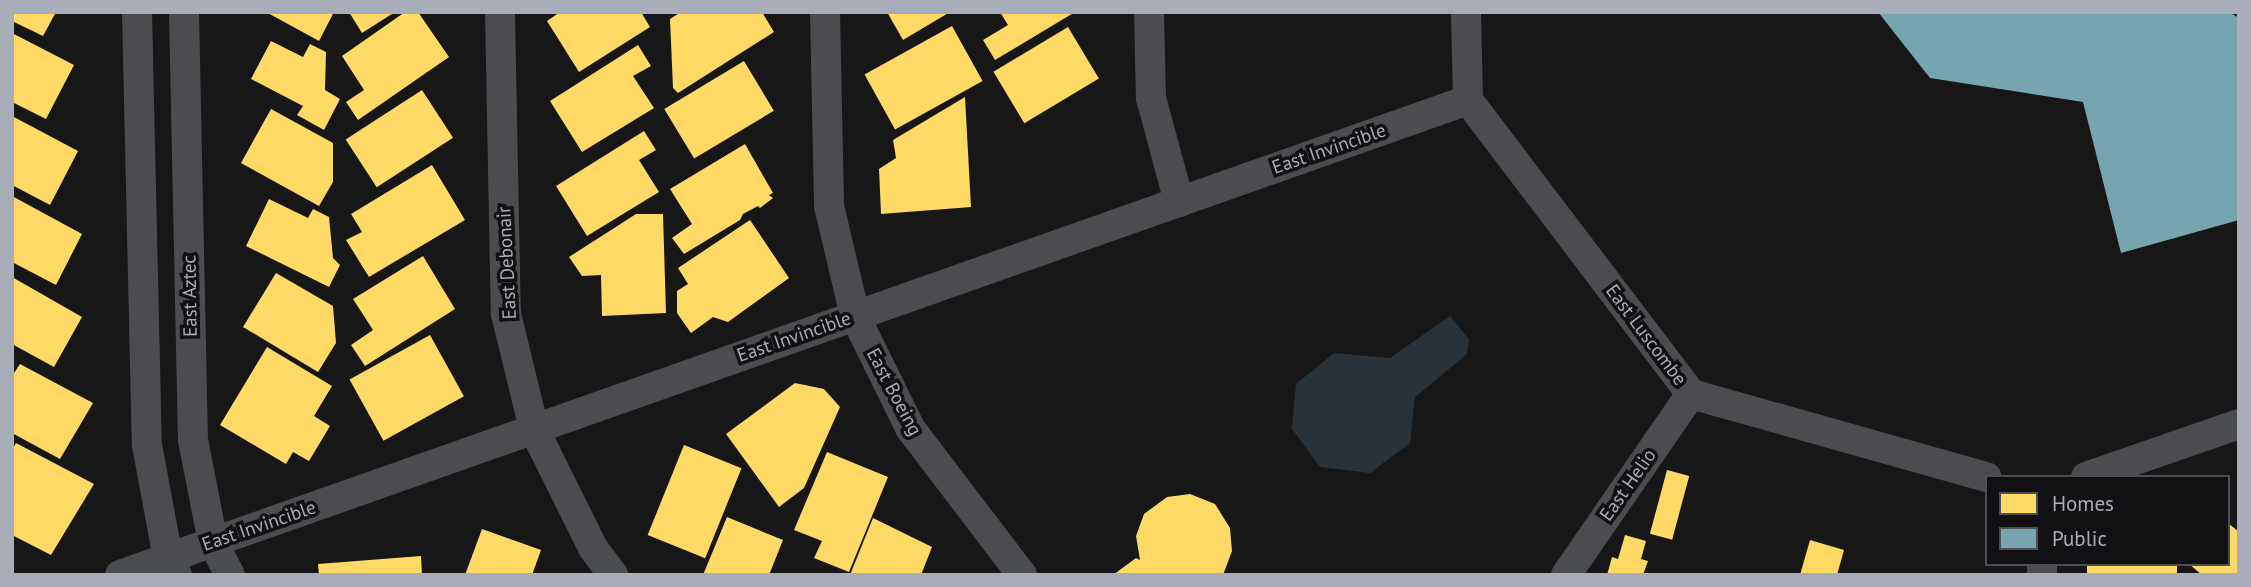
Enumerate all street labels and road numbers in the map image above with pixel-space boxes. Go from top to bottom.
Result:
street label: East Invincible [1269,119,1389,179]
street label: East Debonair [493,206,521,320]
street label: East Aztec [178,255,202,337]
street label: East Luscombe [1601,280,1691,390]
street label: East Invincible [734,307,854,367]
street label: East Boeing [861,344,927,440]
street label: East Helio [1595,445,1661,525]
street label: East Invincible [199,496,319,556]

